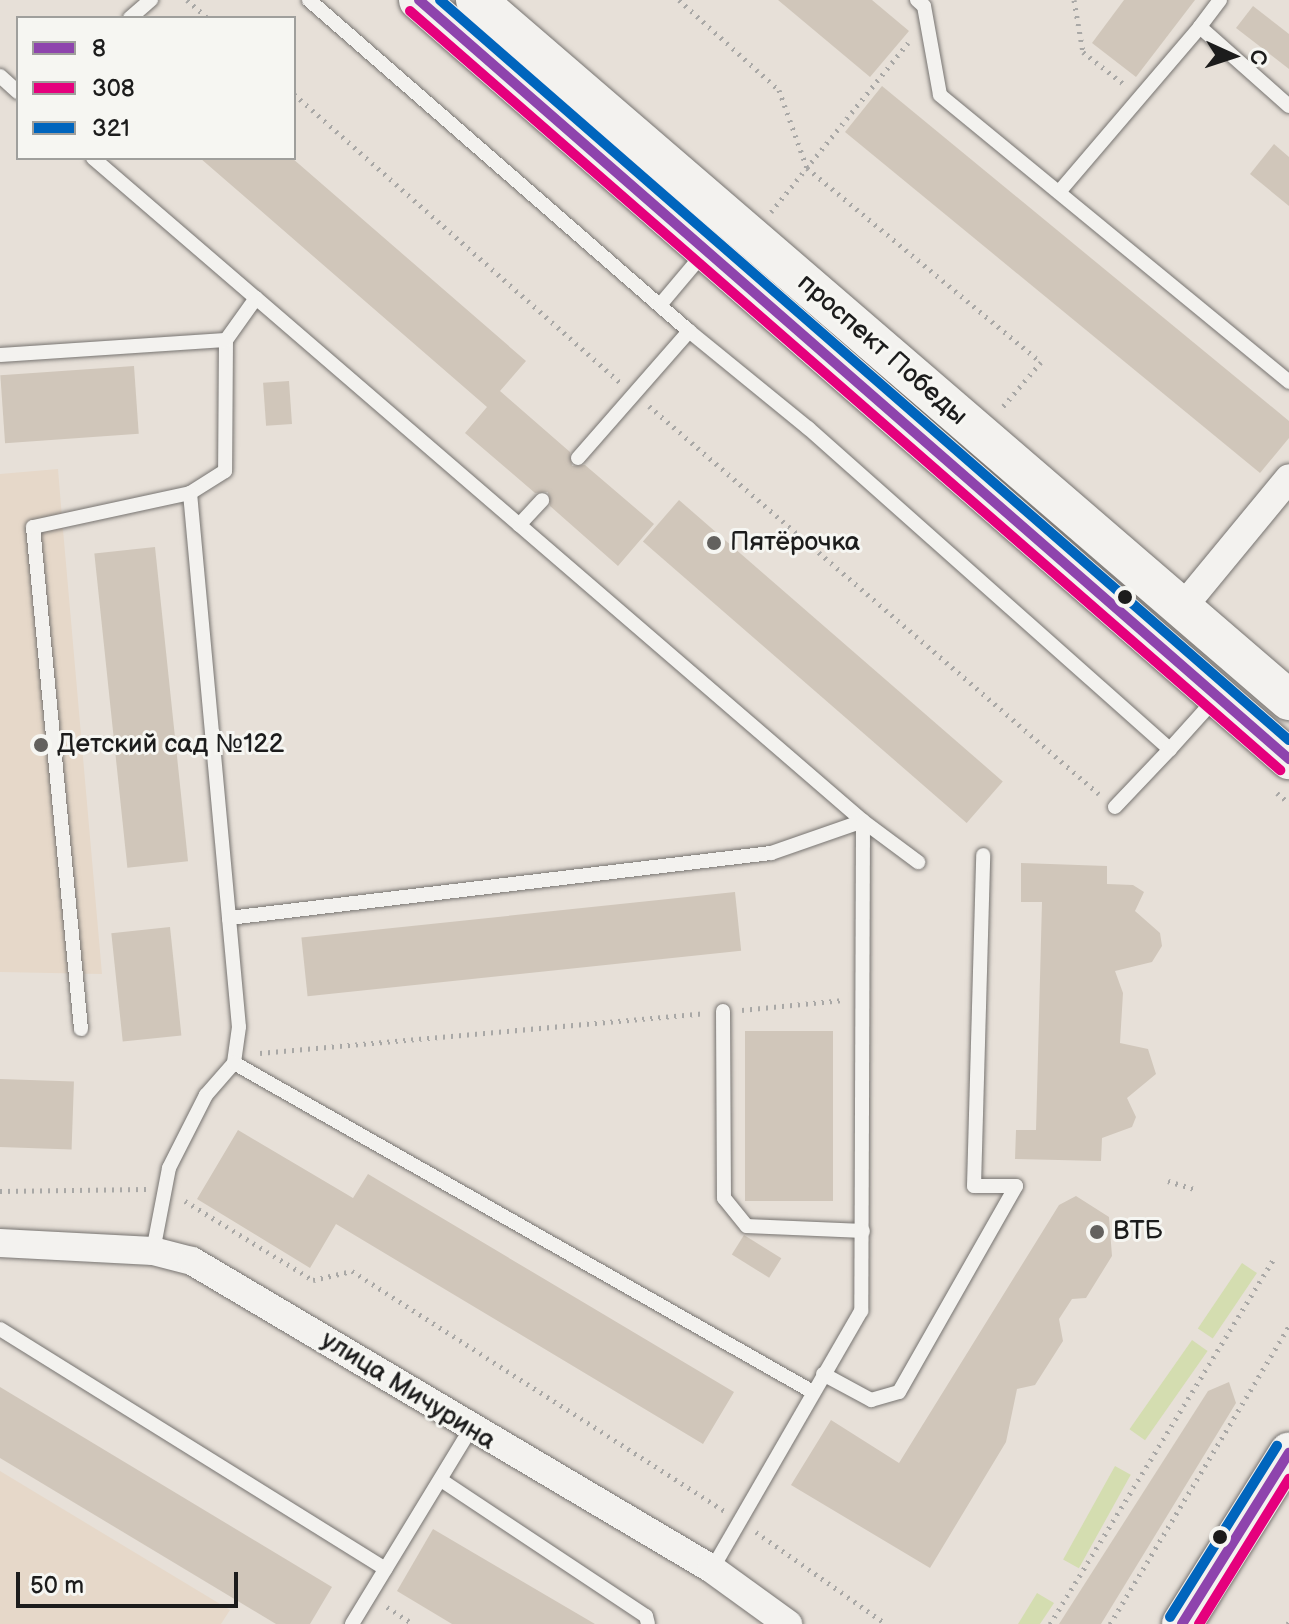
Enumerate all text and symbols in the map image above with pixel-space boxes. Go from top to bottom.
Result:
legend [16,16,296,160]
north arrow [1193,16,1273,96]
text: 8 [92,34,106,63]
text: С [1244,49,1271,66]
text: 308 [92,74,135,103]
text: 321 [92,114,130,143]
street label: проспект Победы [791,268,973,432]
place label: Пятёрочка [730,527,860,559]
marker: Пятёрочка [705,534,723,552]
unlabelled marker [1117,589,1133,605]
place label: Детский сад №122 [57,729,284,761]
marker: Детский сад №122 [32,736,50,754]
place label: ВТБ [1113,1216,1163,1248]
marker: ВТБ [1088,1223,1106,1241]
street label: улица Мичурина [315,1325,501,1457]
unlabelled marker [1212,1529,1228,1545]
scale bar [20,1556,242,1606]
text: 50 m [30,1571,84,1600]

